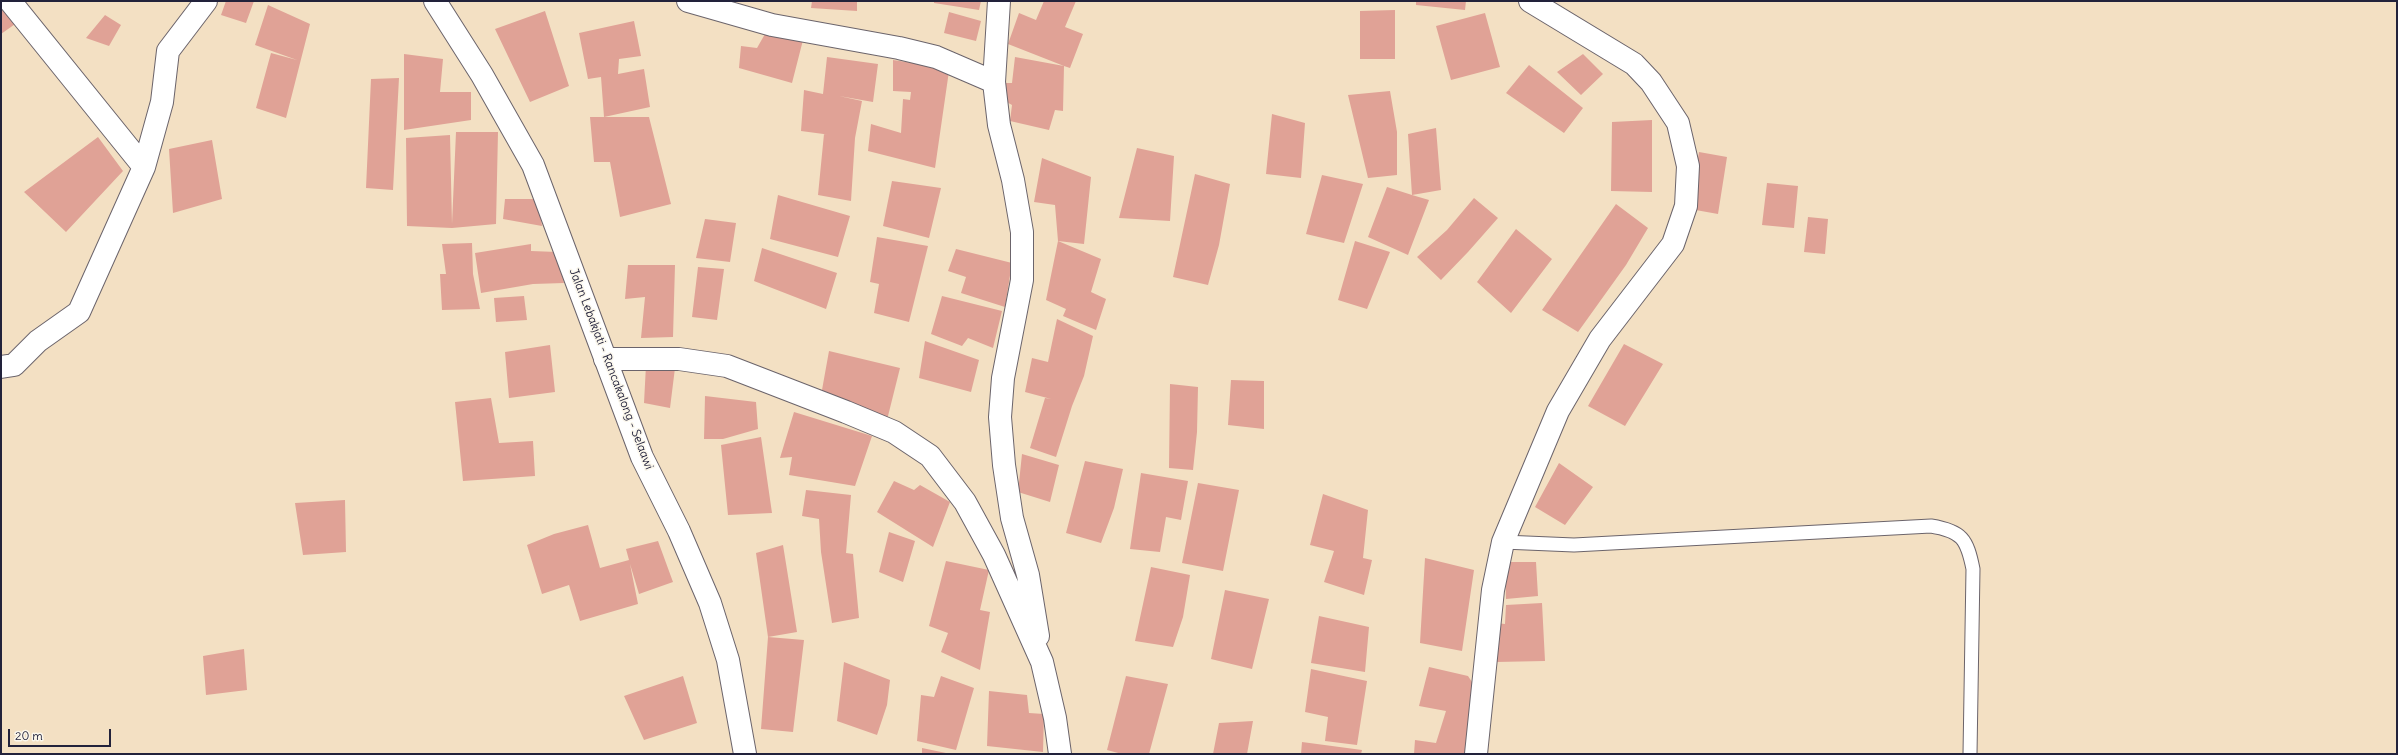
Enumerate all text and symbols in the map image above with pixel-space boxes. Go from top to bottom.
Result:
street label: Jalan Lebakjati - Rancakalong - Selaawi [566,266,656,472]
scale bar [10,721,113,747]
text: 20 m [15,728,43,743]

